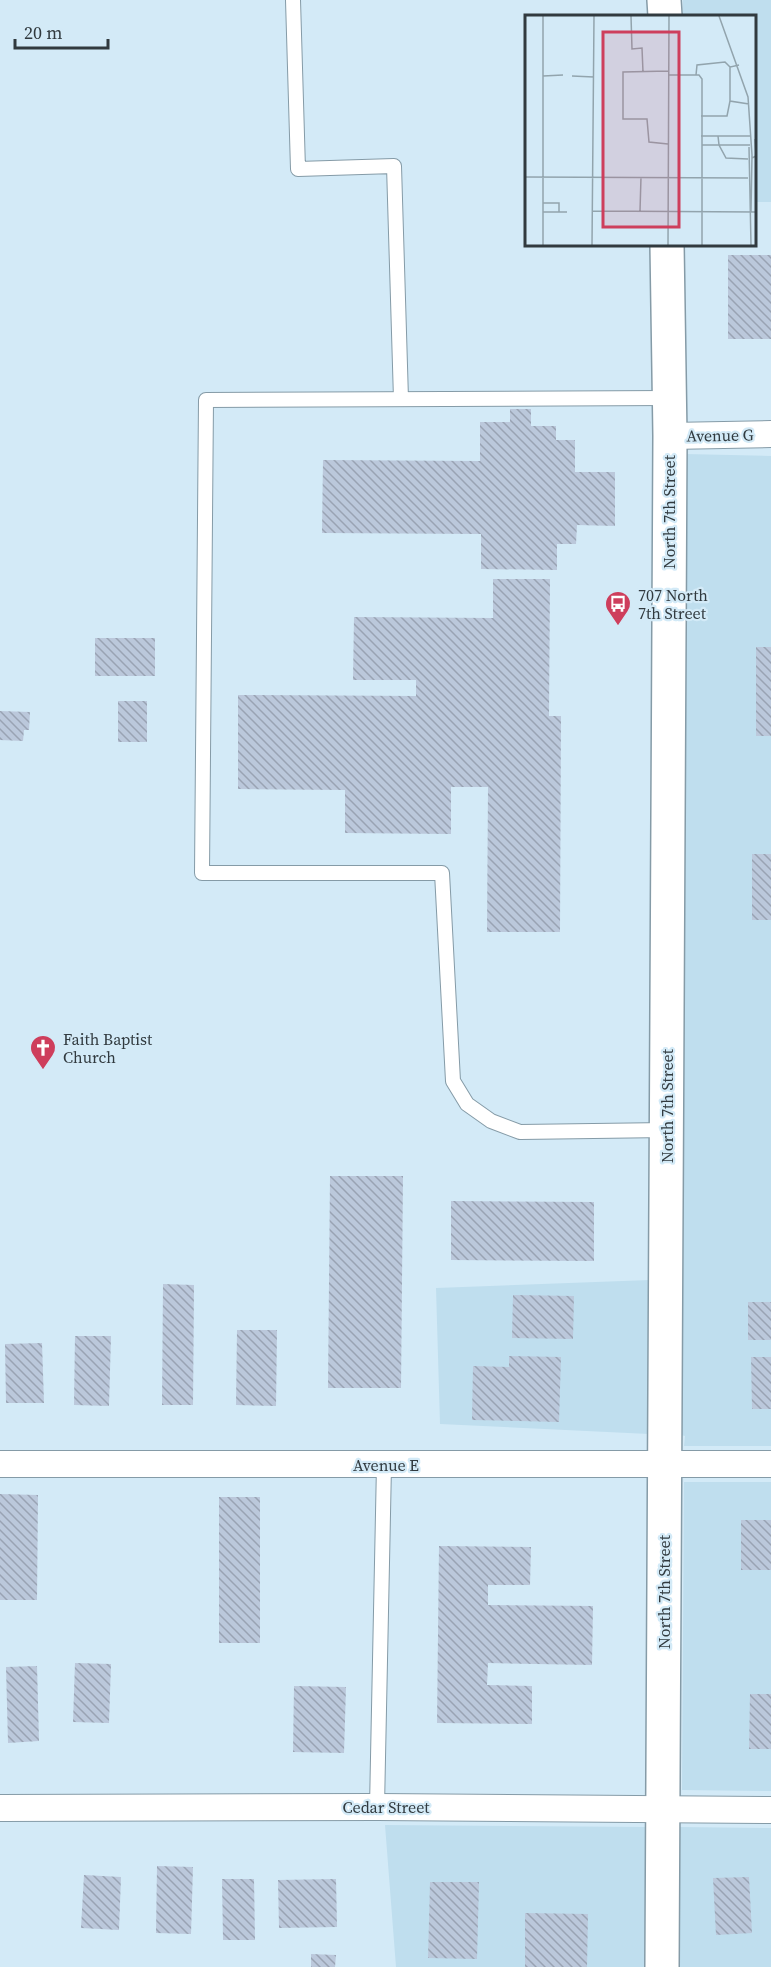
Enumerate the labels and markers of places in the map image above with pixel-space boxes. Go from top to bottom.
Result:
place label: 707 North 7th Street [638,584,708,624]
bus stop icon: 707 North 7th Street [603,589,633,627]
place label: Faith Baptist Church [63,1028,153,1068]
church icon: Faith Baptist Church [28,1033,58,1071]

